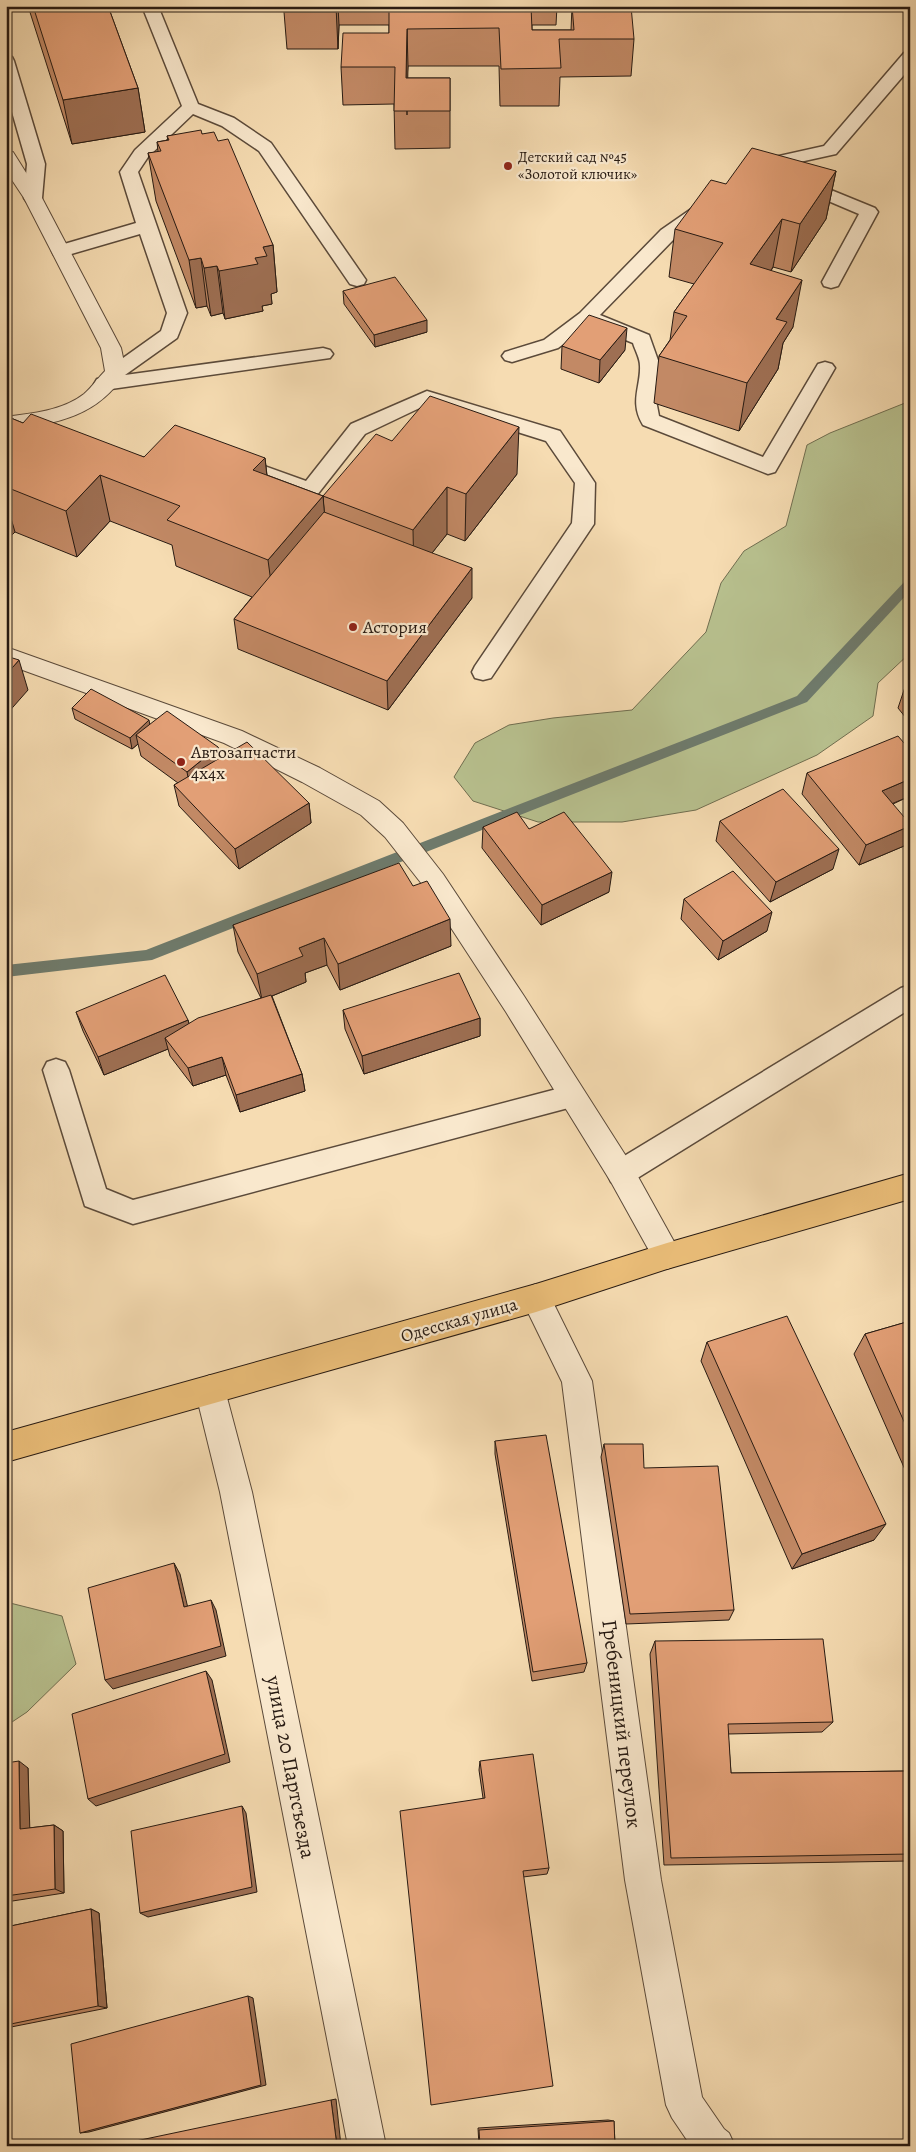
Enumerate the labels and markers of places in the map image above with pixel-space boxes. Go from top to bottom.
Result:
place label: Детский сад №45 «Золотой ключик» [518,147,638,184]
marker: Детский сад №45 «Золотой ключик» [502,160,514,172]
place label: Астория [362,615,427,639]
marker: Астория [347,621,359,633]
place label: Автозапчасти 4х4х [190,740,296,785]
marker: Автозапчасти 4х4х [175,756,187,768]

